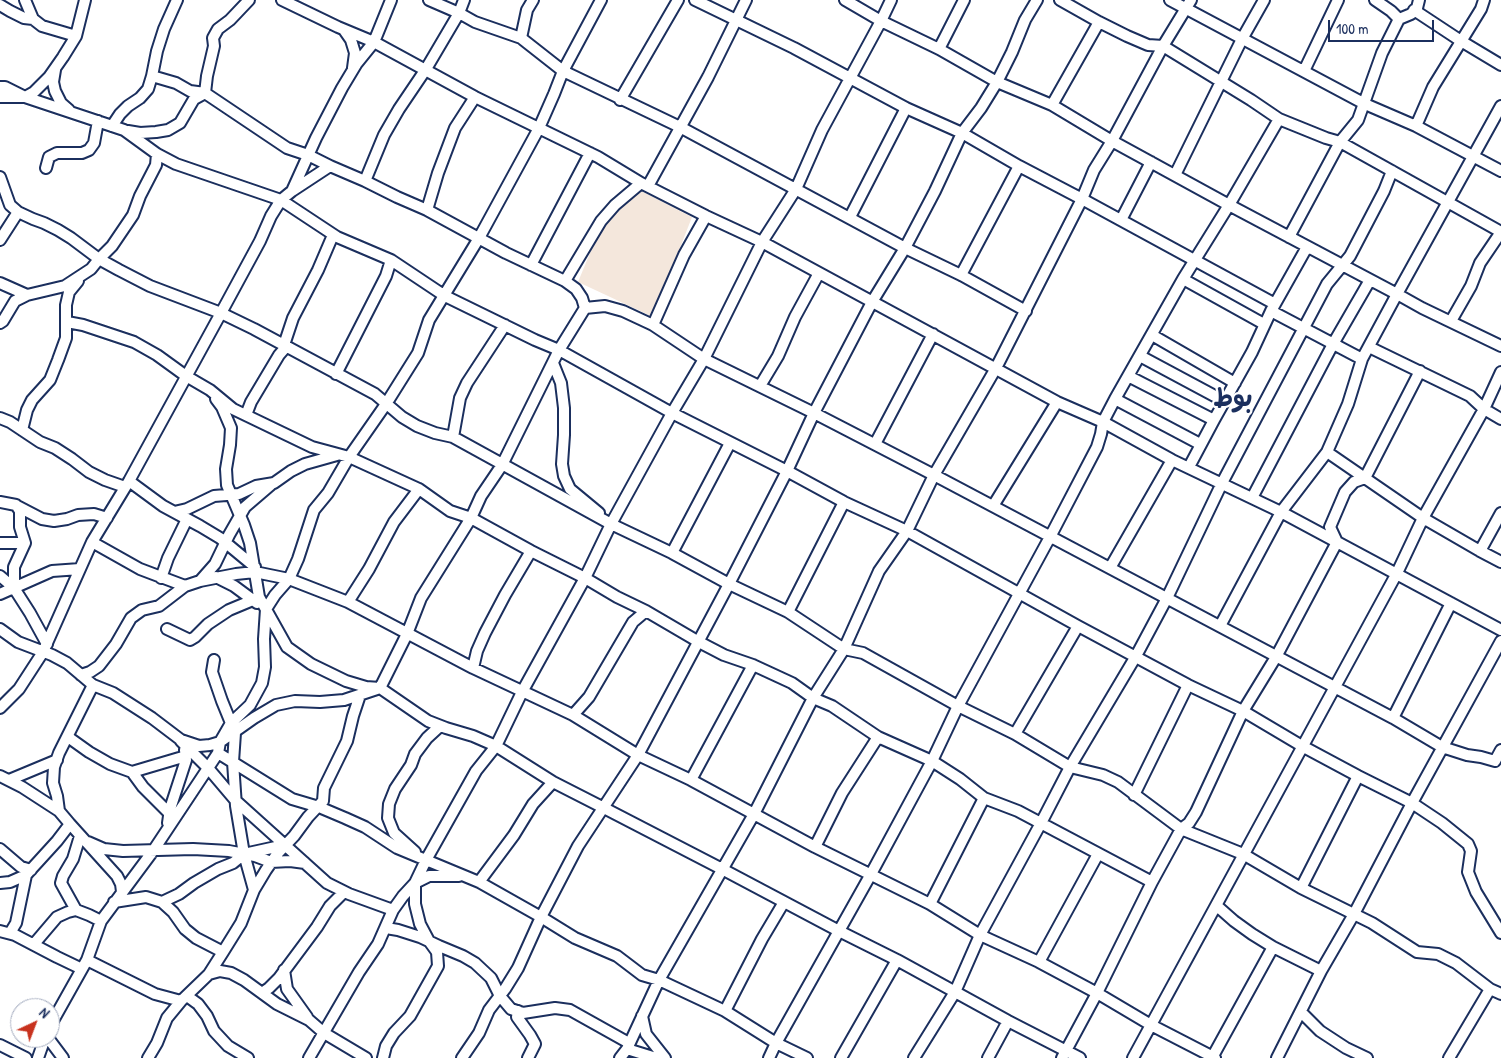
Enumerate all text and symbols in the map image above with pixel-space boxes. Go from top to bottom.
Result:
scale bar [1331,10,1437,42]
text: 100 m [1336,18,1369,39]
district label: بوط [1213,384,1253,414]
north arrow [10,998,60,1048]
text: N [36,1003,54,1022]

